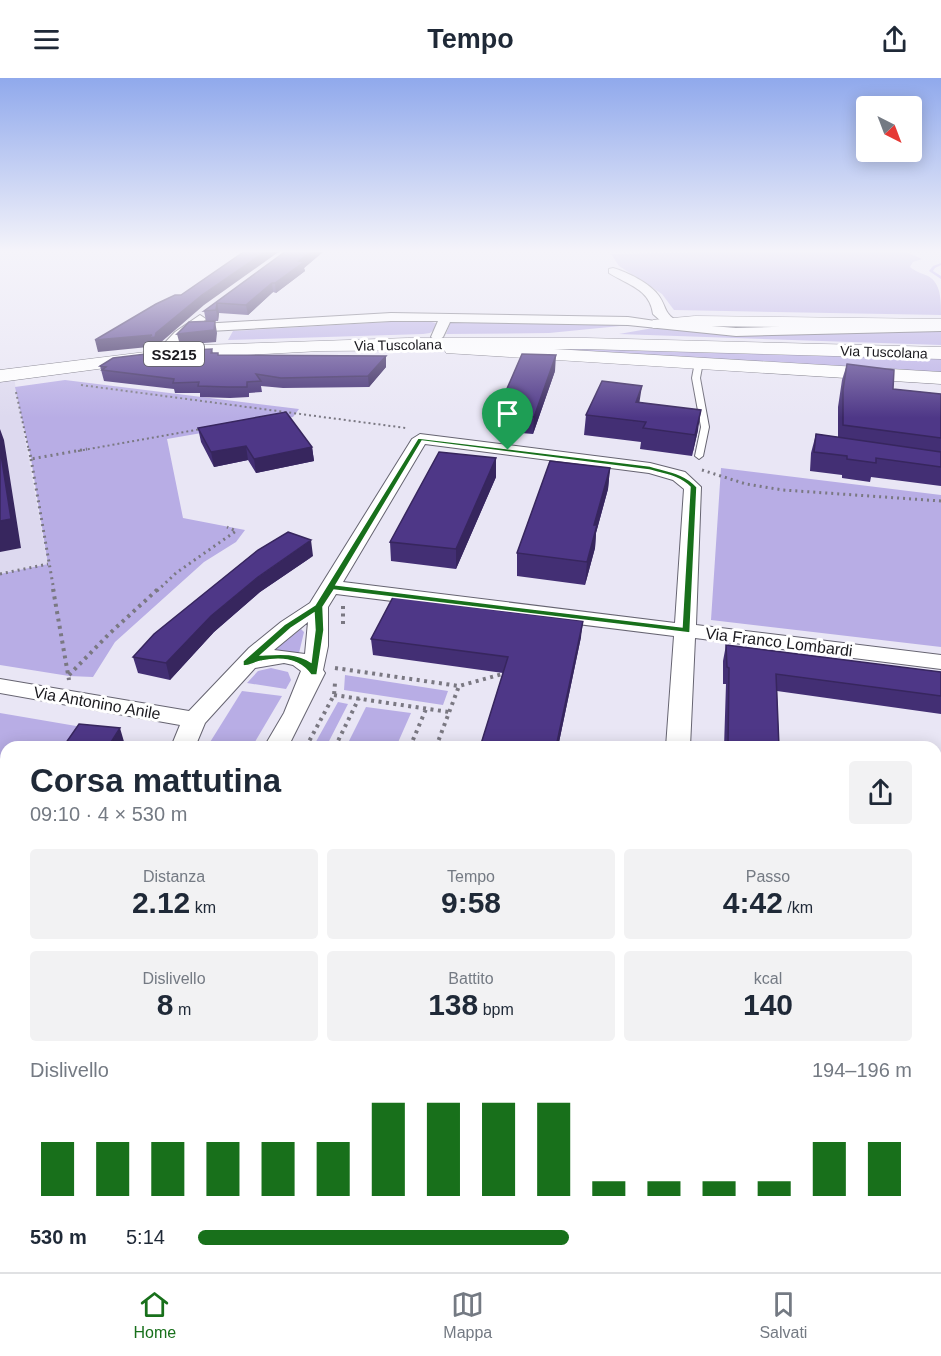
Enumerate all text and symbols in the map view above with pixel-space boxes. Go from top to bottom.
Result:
icon: menu [30,23,63,56]
icon: share [878,23,911,56]
text: Tempo [427,24,514,54]
north arrow [856,96,922,162]
map controls [856,96,922,162]
street label: Via Tuscolana [354,336,442,354]
road number: SS215 [144,342,204,366]
street label: Via Tuscolana [840,342,928,362]
pin [482,388,533,450]
icon: arrive [491,397,524,430]
street label: Via Franco Lombardi [704,625,854,659]
street label: Via Antonino Anile [32,683,162,723]
button: share [849,761,912,824]
text: Corsa mattutina [30,762,281,799]
text: 09:10 · 4 × 530 m [30,803,187,825]
text: Distanza [143,868,205,885]
text: Tempo [447,868,495,885]
text: Passo [746,868,790,885]
text: 2.12 [132,886,190,919]
text: 9:58 [441,886,501,919]
text: 4:42 [723,886,783,919]
text: km [190,899,216,916]
text: /km [783,899,813,916]
text: Dislivello [142,970,206,987]
text: Battito [448,970,494,987]
text: kcal [754,970,782,987]
text: 8 [157,988,173,1021]
text: 138 [428,988,478,1021]
text: 140 [743,988,793,1021]
text: m [173,1001,191,1018]
text: bpm [478,1001,514,1018]
text: Dislivello [30,1059,109,1081]
text: 194–196 m [812,1059,912,1081]
text: 530 m [30,1226,87,1248]
text: 5:14 [126,1226,165,1248]
tab: Home [134,1288,176,1342]
tab: Mappa [443,1288,492,1342]
tab: Salvati [759,1288,807,1342]

